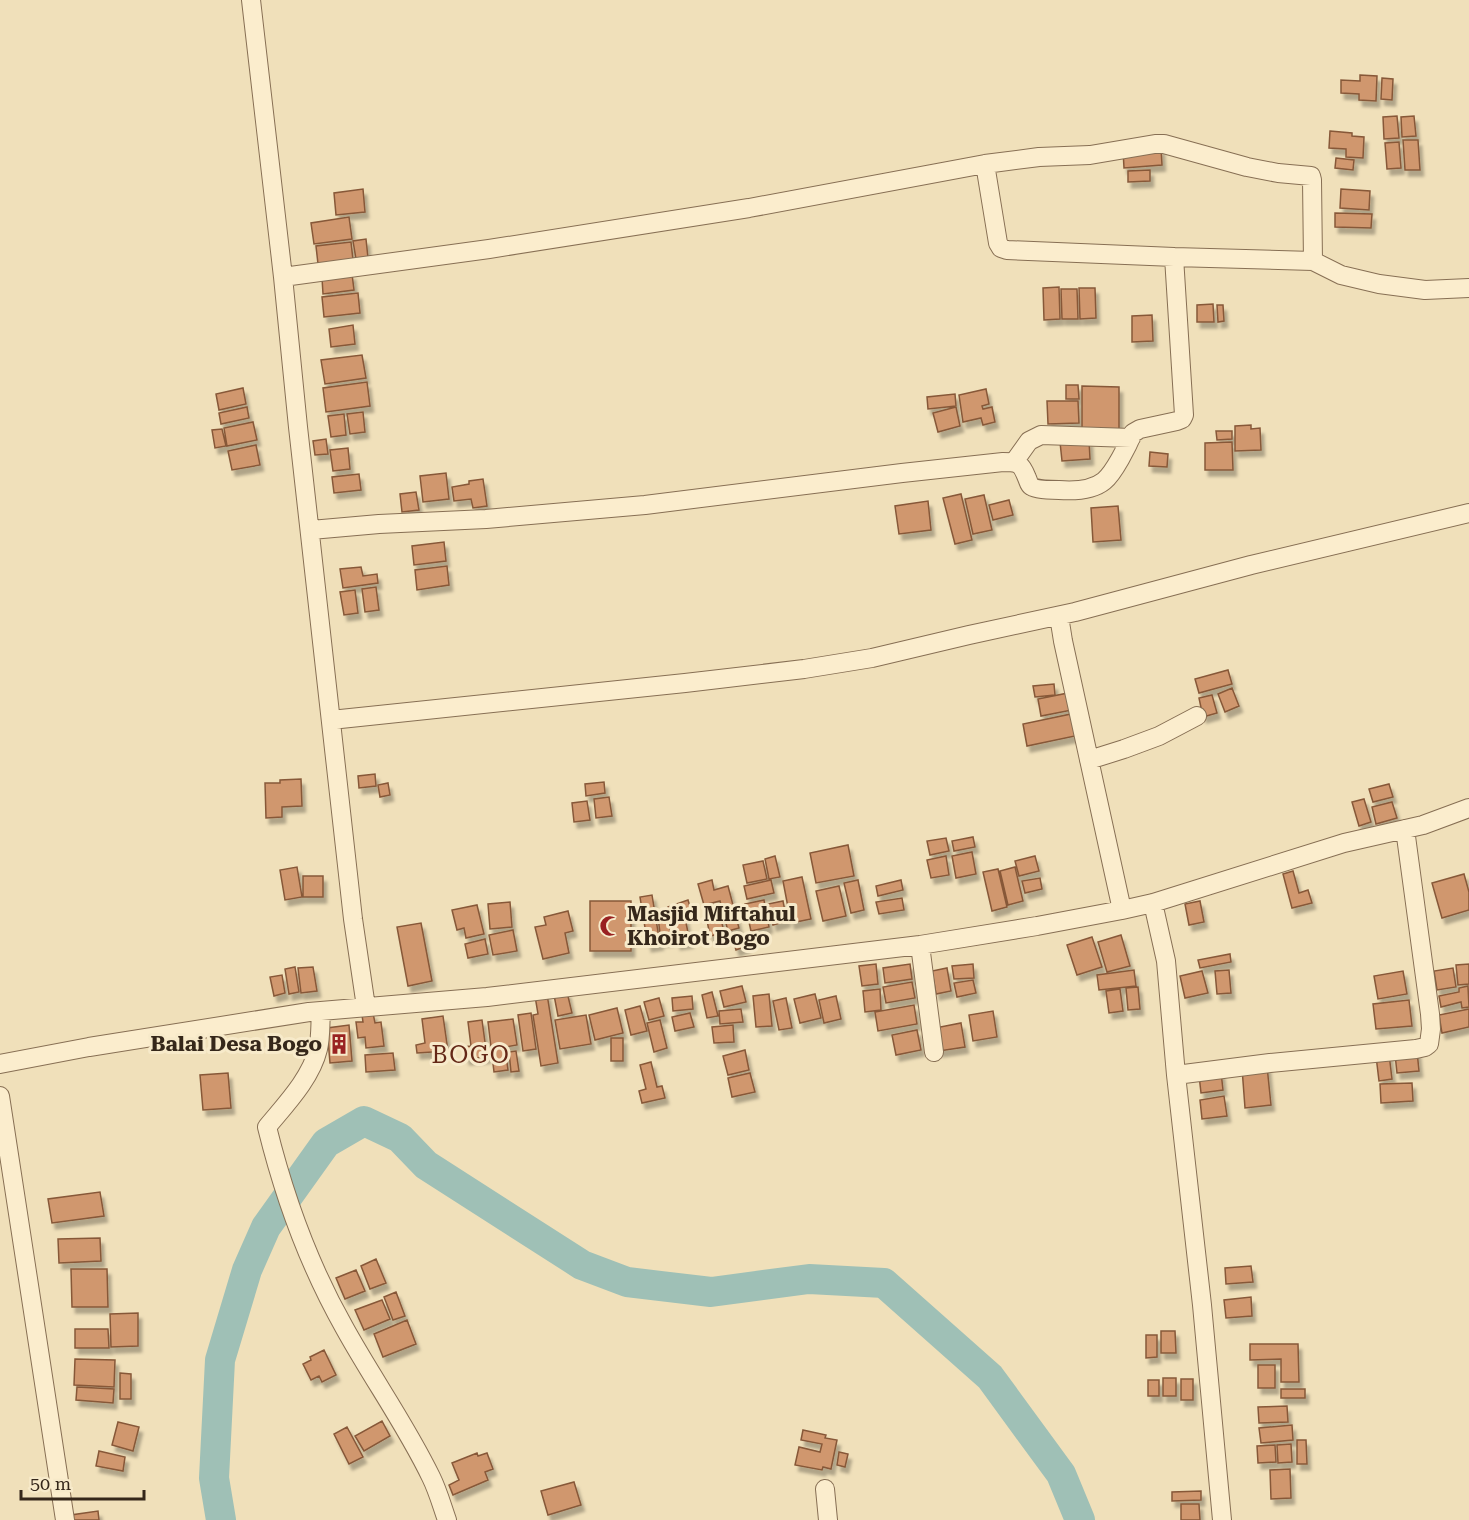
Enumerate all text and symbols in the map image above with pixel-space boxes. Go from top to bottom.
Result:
place label: Masjid Miftahul Khoirot Bogo [627,902,796,950]
mosque icon: Masjid Miftahul Khoirot Bogo [598,914,622,938]
place label: Balai Desa Bogo [150,1032,322,1056]
building icon: Balai Desa Bogo [327,1032,351,1056]
district label: BOGO [432,1041,510,1069]
scale bar [21,1463,144,1501]
text: 50 m [30,1473,71,1494]

